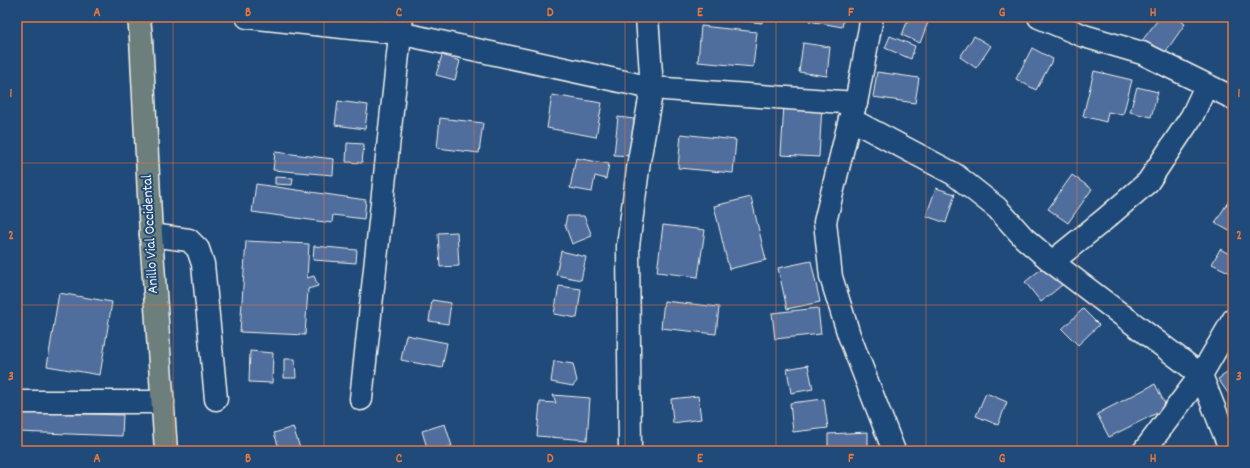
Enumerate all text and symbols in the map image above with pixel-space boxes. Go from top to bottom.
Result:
text: A [93,4,101,23]
text: B [245,4,251,23]
text: C [396,4,403,23]
text: D [547,4,554,23]
text: E [697,4,704,23]
text: F [848,4,854,23]
text: G [999,4,1006,23]
text: H [1150,4,1157,23]
text: 1 [10,85,13,104]
text: 1 [1238,85,1241,104]
street label: Anillo Vial Occidental [137,173,165,294]
text: 2 [8,227,14,246]
text: 2 [1236,227,1242,246]
text: 3 [8,368,14,387]
text: 3 [1236,368,1242,387]
text: A [93,450,101,468]
text: B [245,450,251,468]
text: C [396,450,403,468]
text: D [547,450,554,468]
text: E [697,450,704,468]
text: F [848,450,854,468]
text: G [999,450,1006,468]
text: H [1150,450,1157,468]

